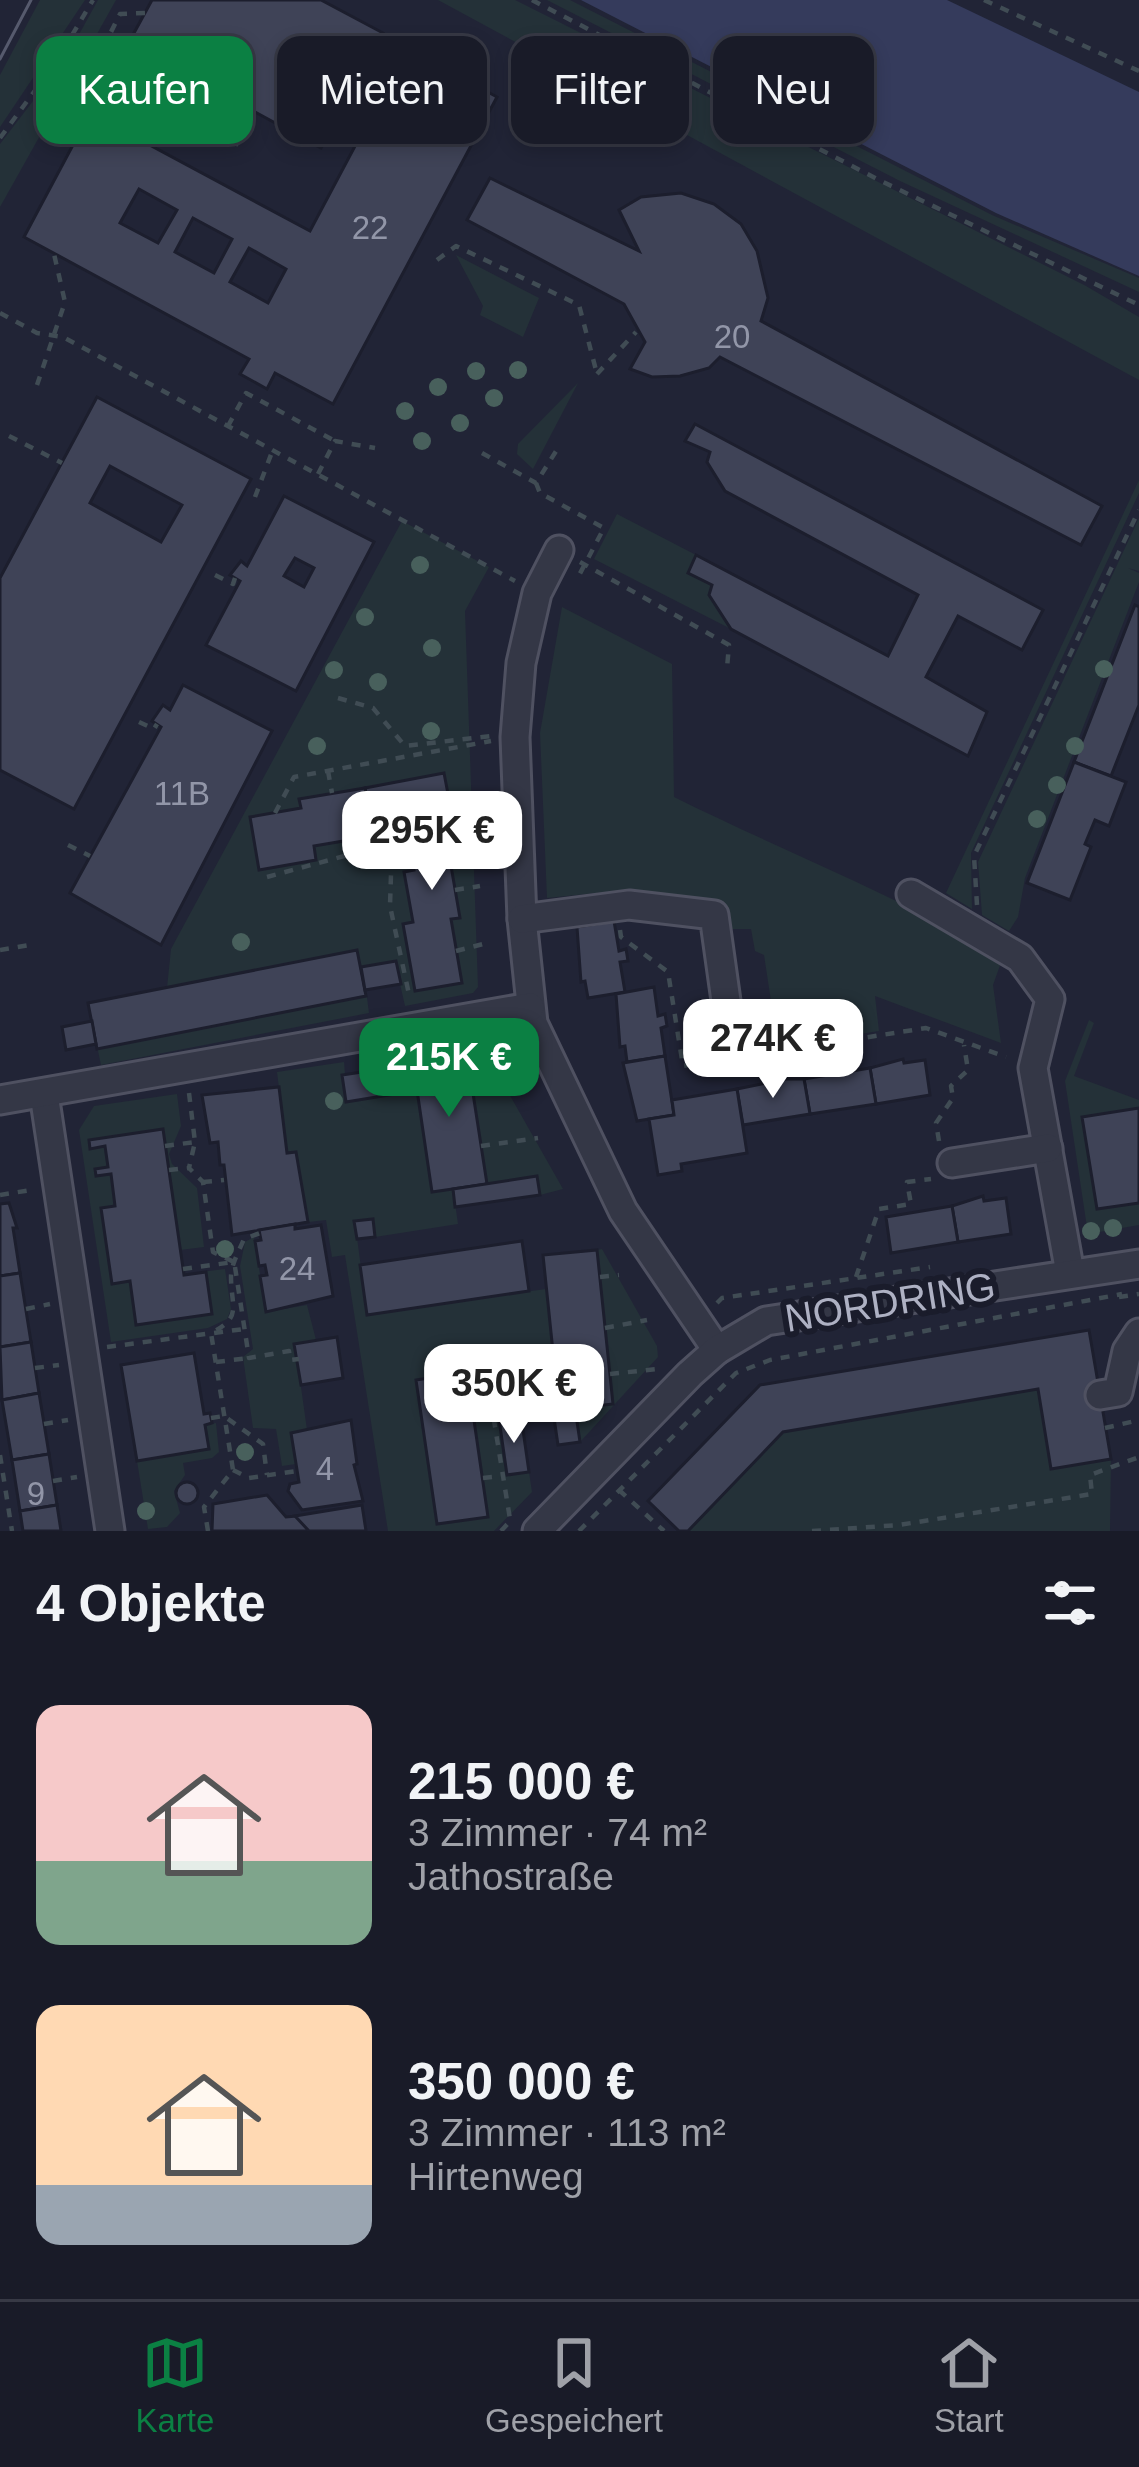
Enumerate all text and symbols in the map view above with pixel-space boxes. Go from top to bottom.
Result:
chip: Kaufen [36,36,253,144]
chip: Mieten [277,36,487,144]
chip: Filter [511,36,689,144]
chip: Neu [713,36,874,144]
house number: 22 [352,209,388,246]
house number: 20 [714,318,750,355]
house number: 11B [154,775,210,812]
pin: 295K € [334,791,530,893]
text: 295K € [369,808,495,851]
pin: 274K € [675,999,871,1101]
text: 274K € [710,1016,836,1059]
pin: 215K € [351,1018,547,1120]
text: 215K € [386,1035,512,1078]
house number: 24 [279,1250,315,1287]
street label: NORDRING [782,1264,998,1340]
pin: 350K € [416,1344,612,1446]
text: 350K € [451,1361,577,1404]
house number: 4 [316,1450,334,1487]
house number: 9 [27,1475,45,1512]
icon: filters [1037,1570,1103,1636]
text: 4 Objekte [36,1575,266,1632]
icon: home [132,1753,276,1897]
text: 215 000 € [408,1753,635,1810]
text: 3 Zimmer · 74 m² [408,1811,707,1854]
text: Jathostraße [408,1855,614,1898]
icon: home [132,2053,276,2197]
text: 350 000 € [408,2053,635,2110]
text: 3 Zimmer · 113 m² [408,2111,726,2154]
text: Hirtenweg [408,2155,584,2198]
tab: Karte [135,2330,214,2440]
tab: Gespeichert [485,2330,663,2440]
tab: Start [934,2330,1004,2440]

